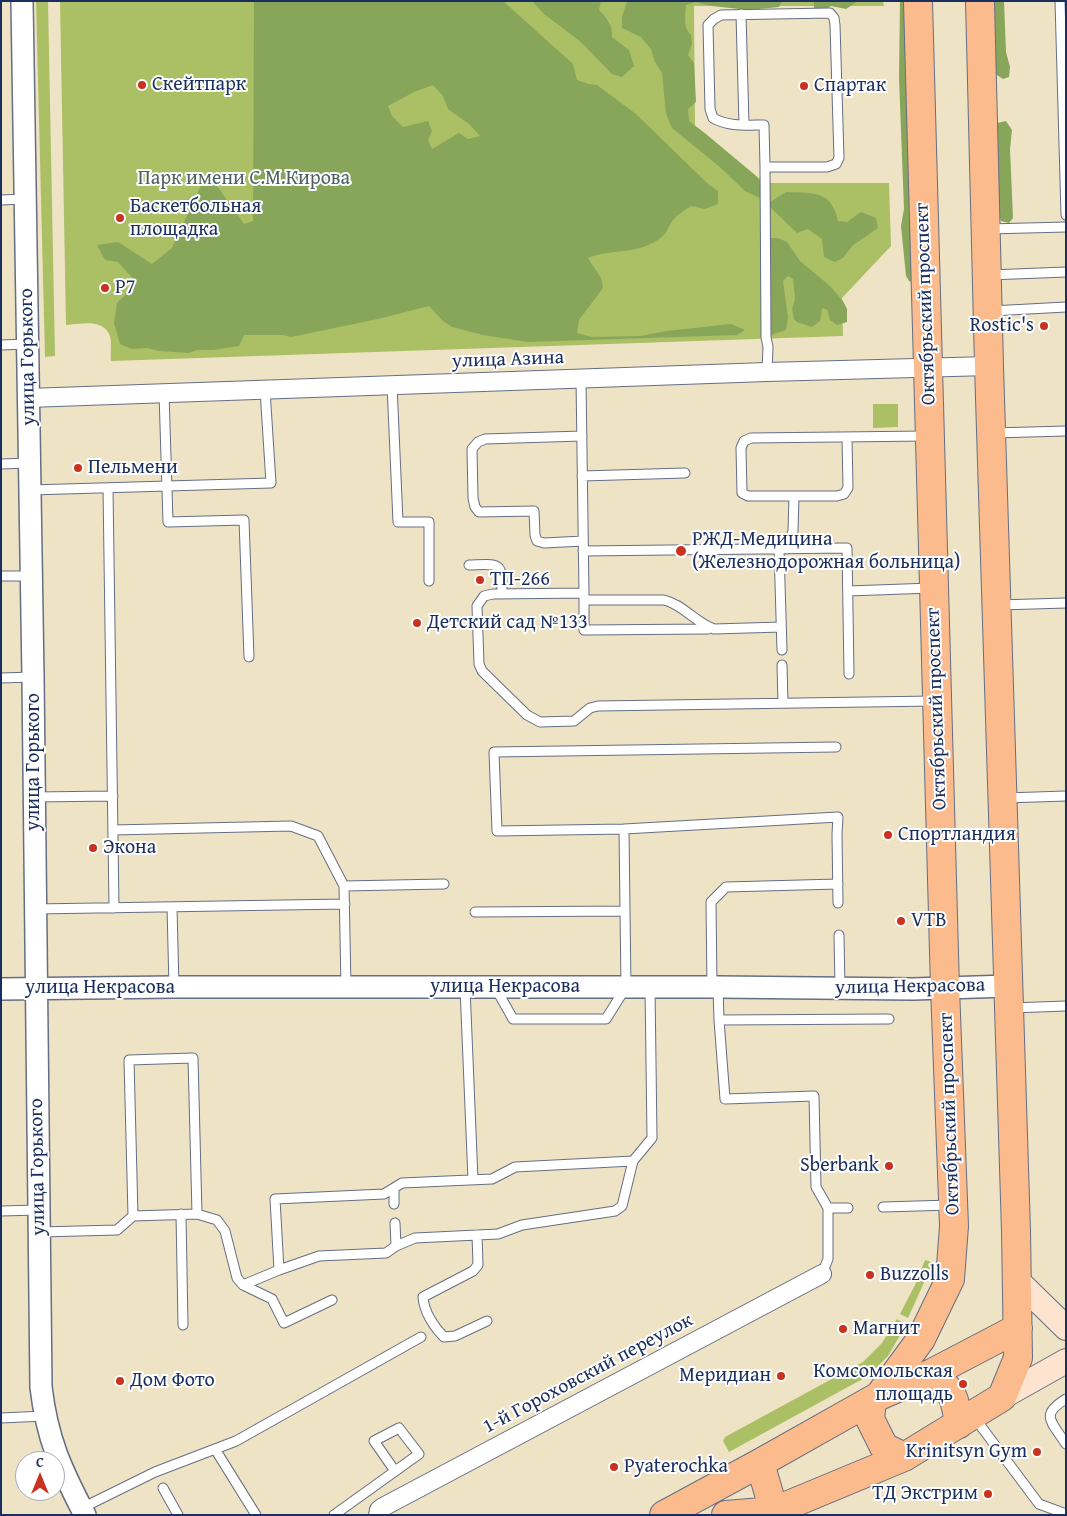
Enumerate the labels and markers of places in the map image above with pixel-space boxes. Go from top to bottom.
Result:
place label: Скейтпарк [152,73,246,97]
place label: Спартак [814,74,886,98]
marker: Скейтпарк [136,79,148,91]
marker: Спартак [798,80,810,92]
place label: Баскетбольная площадка [130,195,261,242]
marker: Баскетбольная площадка [114,212,126,224]
place label: Р7 [115,276,135,300]
marker: Р7 [99,282,111,294]
place label: Rostiс's [970,314,1034,338]
marker: Rostiс's [1038,320,1050,332]
place label: Пельмени [88,456,178,480]
marker: Пельмени [72,462,84,474]
place label: РЖД-Медицина (Железнодорожная больница) [692,528,961,575]
marker: РЖД-Медицина (Железнодорожная больница) [674,544,688,558]
place label: ТП-266 [490,568,550,592]
marker: ТП-266 [474,574,486,586]
place label: Детский сад №133 [427,611,588,635]
marker: Детский сад №133 [411,617,423,629]
place label: Спортландия [898,823,1016,847]
marker: Спортландия [882,829,894,841]
place label: Экона [103,836,156,860]
marker: Экона [87,842,99,854]
place label: VTB [911,909,947,933]
marker: VTB [895,915,907,927]
place label: Sberbank [800,1154,879,1178]
marker: Sberbank [883,1160,895,1172]
place label: Buzzolls [880,1263,949,1287]
marker: Buzzolls [864,1269,876,1281]
place label: Магнит [853,1317,920,1341]
marker: Магнит [837,1323,849,1335]
place label: Комсомольская площадь [813,1360,953,1407]
place label: Меридиан [679,1364,771,1388]
place label: Дом Фото [130,1369,215,1393]
marker: Меридиан [775,1370,787,1382]
marker: Дом Фото [114,1375,126,1387]
marker: Комсомольская площадь [957,1378,969,1390]
place label: Krinitsyn Gym [906,1440,1027,1464]
marker: Krinitsyn Gym [1031,1446,1043,1458]
place label: Pyaterochka [624,1455,728,1479]
marker: Pyaterochka [608,1461,620,1473]
place label: ТД Экстрим [872,1482,978,1506]
marker: ТД Экстрим [982,1488,994,1500]

